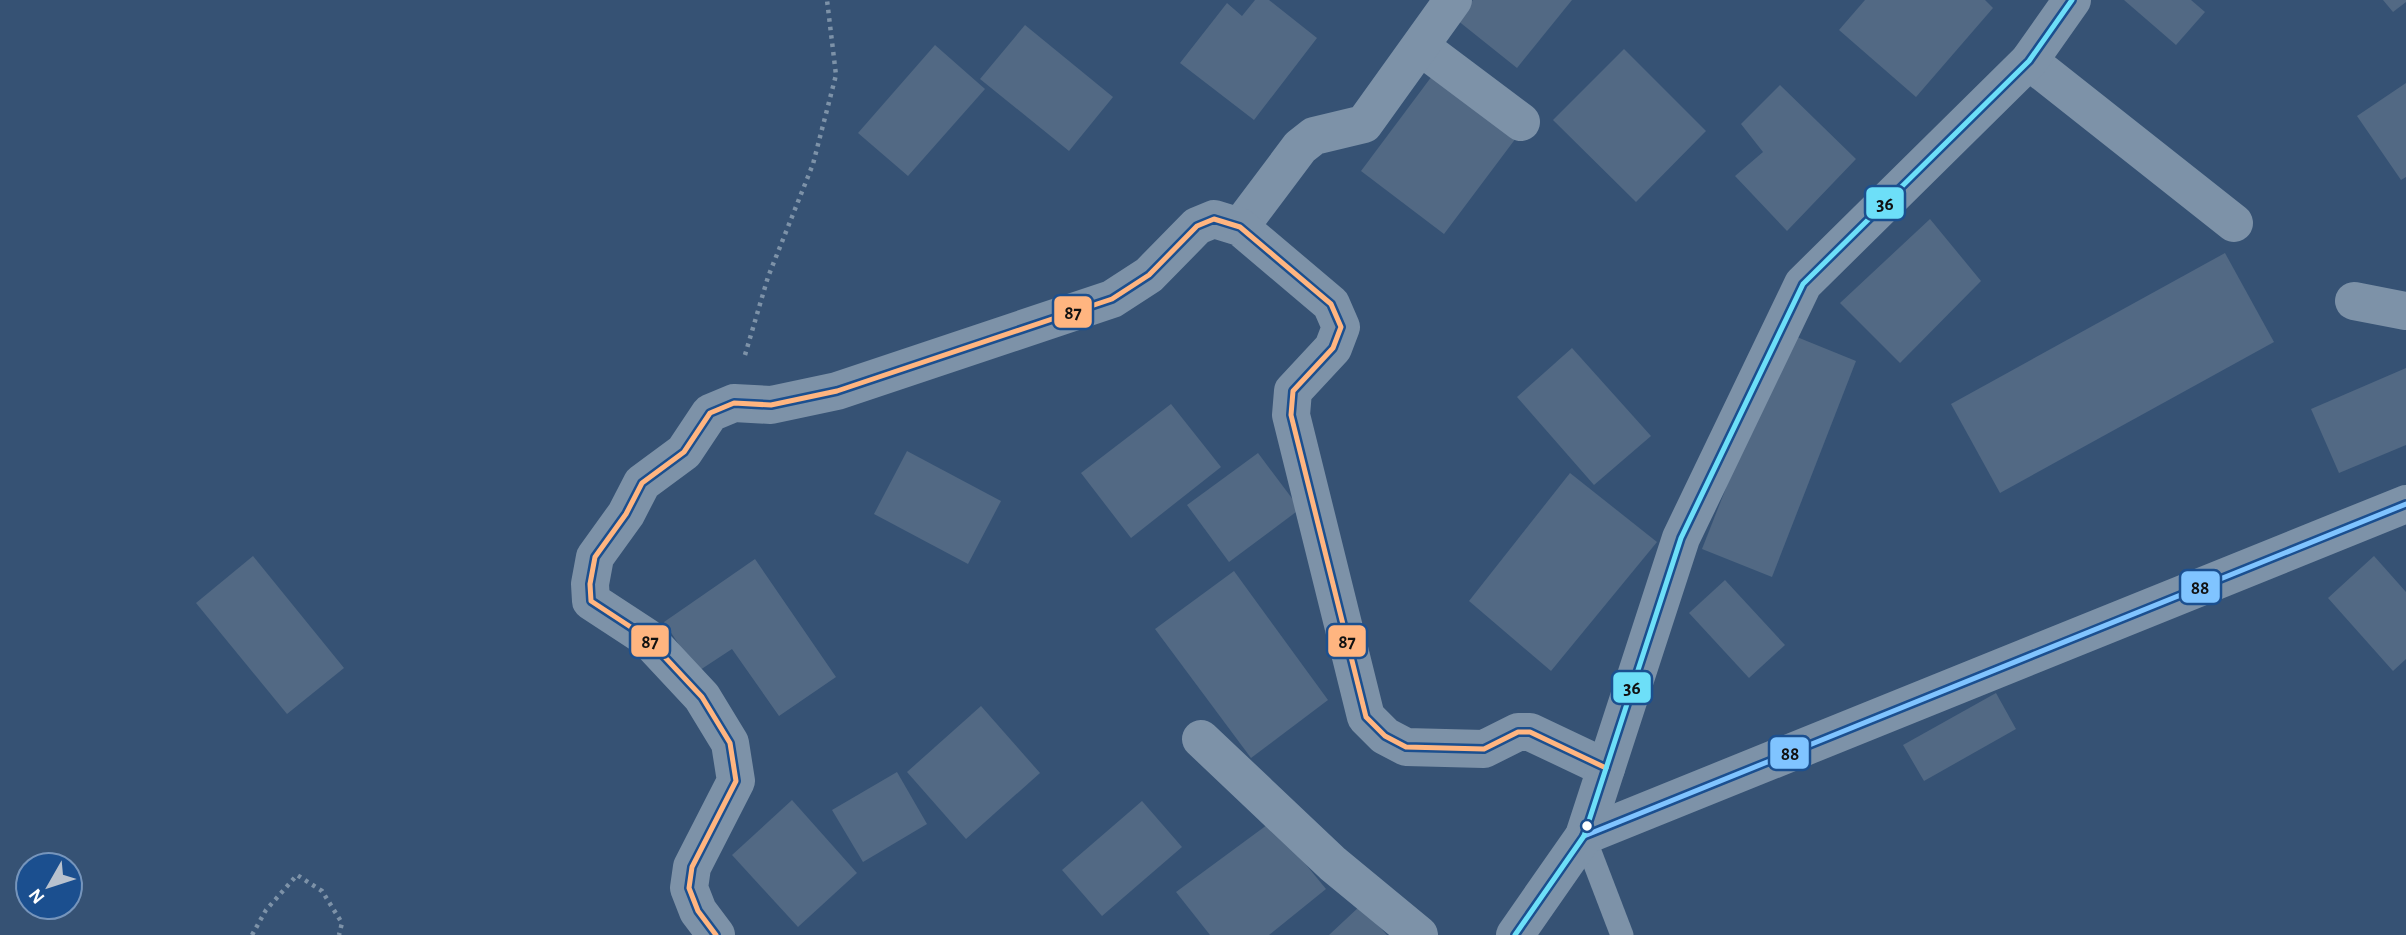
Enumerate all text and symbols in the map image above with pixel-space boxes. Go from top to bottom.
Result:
line badge: 36 [1865,186,1905,220]
text: 36 [1876,195,1894,214]
line badge: 87 [1053,295,1093,329]
text: 87 [1064,304,1082,323]
line badge: 88 [2180,570,2221,604]
text: 88 [2191,579,2209,598]
line badge: 87 [630,624,670,658]
line badge: 87 [1327,624,1367,658]
text: 87 [641,633,659,652]
text: 87 [1338,633,1356,652]
line badge: 36 [1612,671,1652,704]
text: 36 [1623,679,1641,698]
line badge: 88 [1769,736,1810,770]
text: 88 [1781,745,1799,764]
unlabelled marker [1580,819,1594,833]
north arrow [14,851,84,921]
text: N [25,885,48,907]

